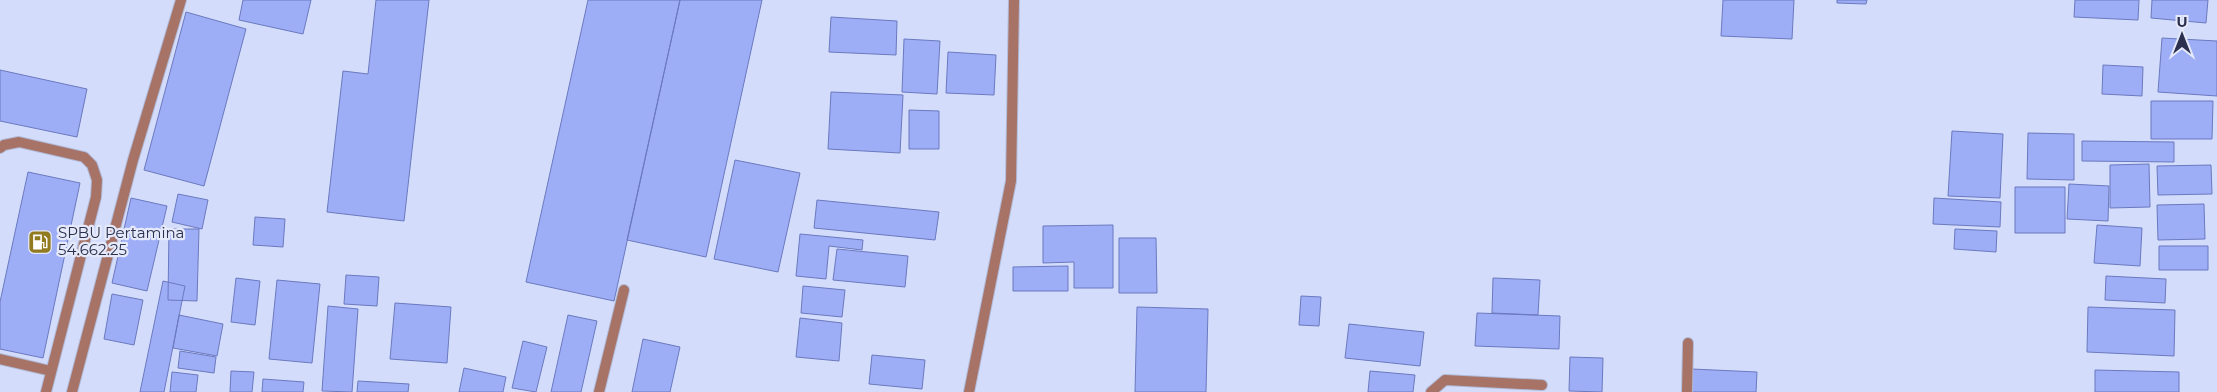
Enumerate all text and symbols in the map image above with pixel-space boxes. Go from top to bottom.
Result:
north arrow [2157,10,2207,60]
text: U [2176,13,2188,31]
place label: SPBU Pertamina 54.662.25 [58,223,184,259]
fuel station icon: SPBU Pertamina 54.662.25 [27,229,53,255]

